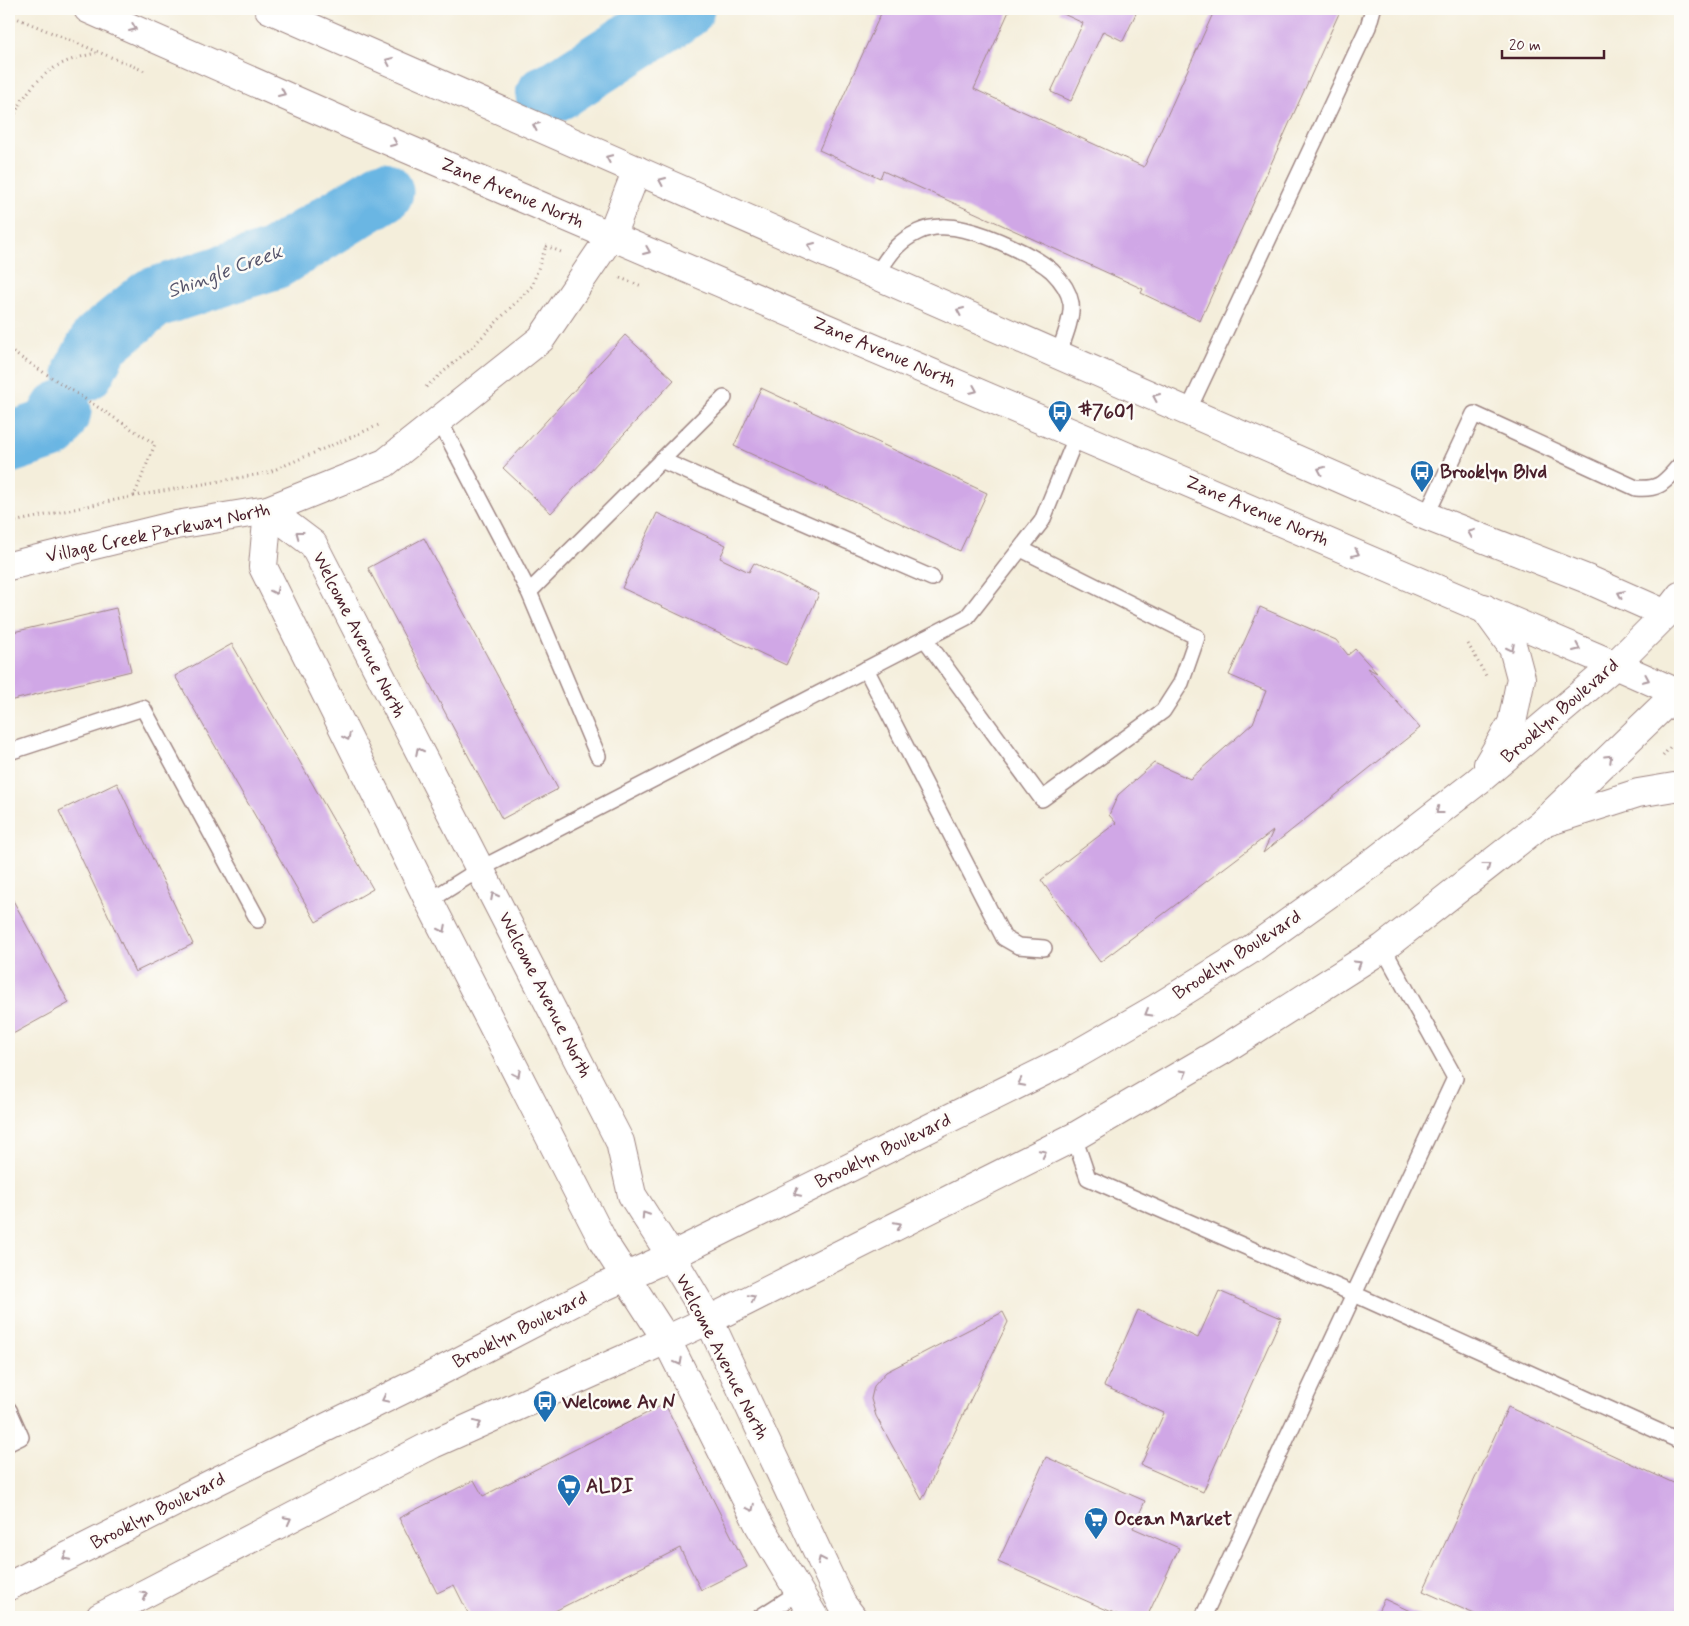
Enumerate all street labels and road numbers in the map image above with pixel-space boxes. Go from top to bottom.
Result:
street label: Zane Avenue North [436,151,588,235]
street label: Zane Avenue North [808,310,960,394]
street label: Zane Avenue North [1181,469,1333,553]
street label: Village Creek Parkway North [44,497,273,570]
street label: Welcome Avenue North [306,548,412,722]
street label: Brooklyn Boulevard [1496,653,1624,769]
street label: Brooklyn Boulevard [1168,904,1306,1006]
street label: Welcome Avenue North [492,908,598,1082]
street label: Brooklyn Boulevard [811,1107,955,1195]
street label: Welcome Avenue North [669,1270,775,1444]
street label: Brooklyn Boulevard [448,1285,592,1375]
street label: Brooklyn Boulevard [86,1466,230,1556]

